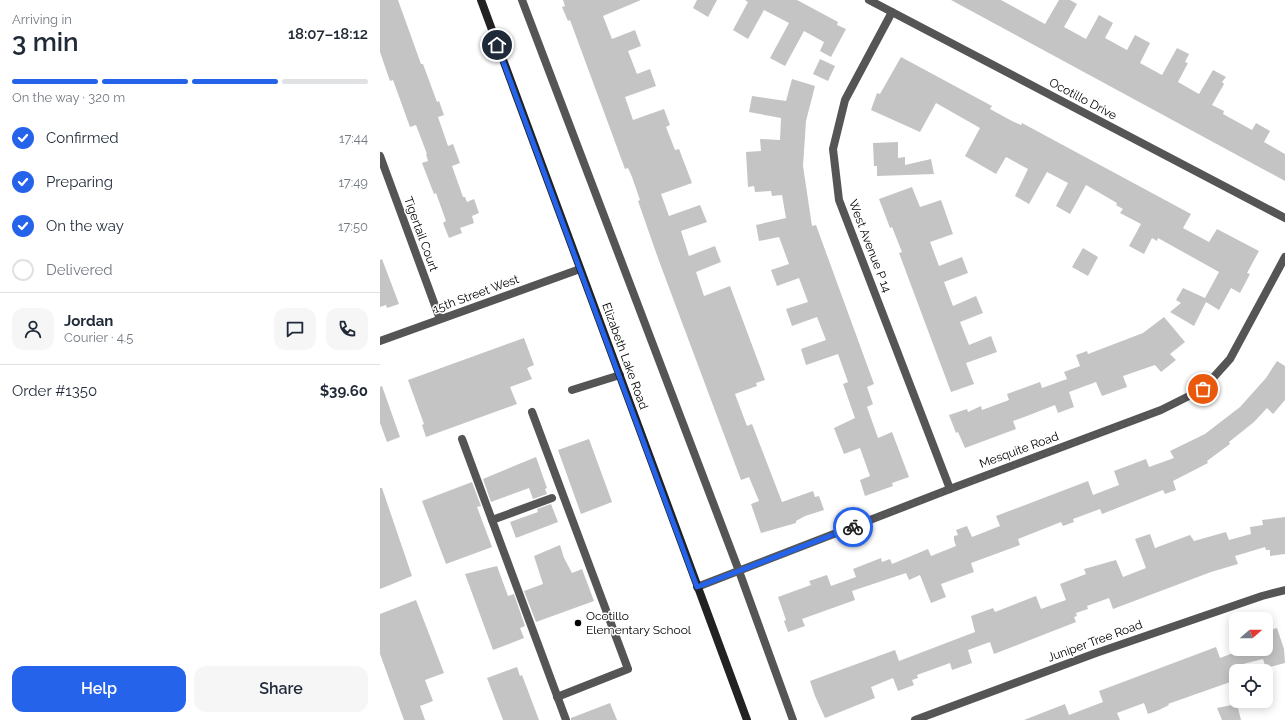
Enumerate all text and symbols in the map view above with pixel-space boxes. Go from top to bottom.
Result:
text: Arriving in [12,12,72,27]
text: 18:07–18:12 [288,25,368,43]
text: 3 min [12,27,79,57]
pin [480,28,514,62]
icon: home [486,34,508,56]
street label: Ocotillo Drive [1047,75,1119,123]
text: On the way · 320 m [12,90,125,105]
icon: check [12,127,34,149]
text: Confirmed [46,129,119,147]
text: 17:44 [339,131,368,146]
icon: check [12,171,34,193]
text: Preparing [46,173,113,191]
text: 17:49 [338,175,368,190]
street label: Tigertail Court [401,195,441,273]
street label: West Avenue P 14 [846,198,894,295]
icon: check [12,215,34,237]
text: On the way [46,217,124,235]
text: 17:50 [338,219,368,234]
text: Delivered [46,261,113,279]
street label: 15th Street West [431,272,521,316]
street label: Elizabeth Lake Road [599,301,651,411]
button: person [12,308,54,350]
button: chat [274,308,316,350]
button: phone [326,308,368,350]
text: Jordan [64,312,113,330]
text: Courier · 4.5 [64,330,133,345]
pin [1186,372,1220,406]
icon: bag [1192,378,1214,400]
text: Order #1350 [12,382,97,400]
text: $39.60 [320,382,368,400]
street label: Mesquite Road [978,429,1060,471]
courier [833,507,873,547]
icon: bike [842,516,864,538]
place label: Ocotillo Elementary School [586,609,692,637]
north arrow [1229,612,1273,656]
map controls [1229,612,1273,708]
street label: Juniper Tree Road [1046,617,1144,665]
marker: Ocotillo Elementary School [573,618,583,628]
button: locate [1229,664,1273,708]
button: Help [12,666,186,712]
button: Share [194,666,368,712]

